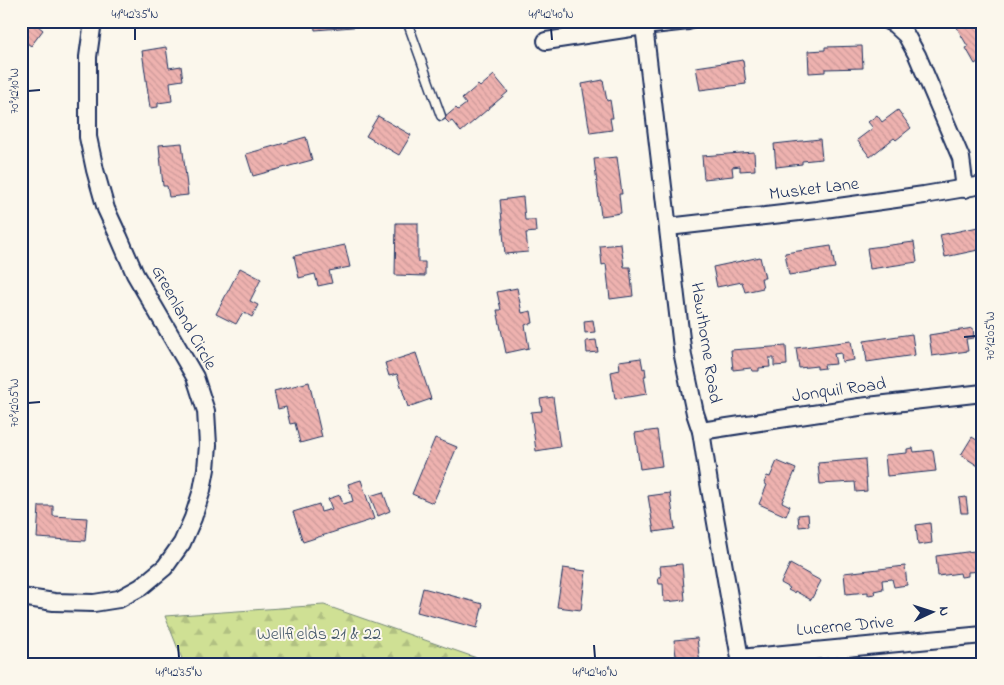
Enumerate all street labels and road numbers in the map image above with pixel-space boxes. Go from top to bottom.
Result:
street label: Musket Lane [768,171,861,208]
street label: Greenland Circle [144,261,223,376]
street label: Hawthorne Road [683,281,727,405]
street label: Jonquil Road [790,372,888,410]
street label: Lucerne Drive [795,610,896,644]

